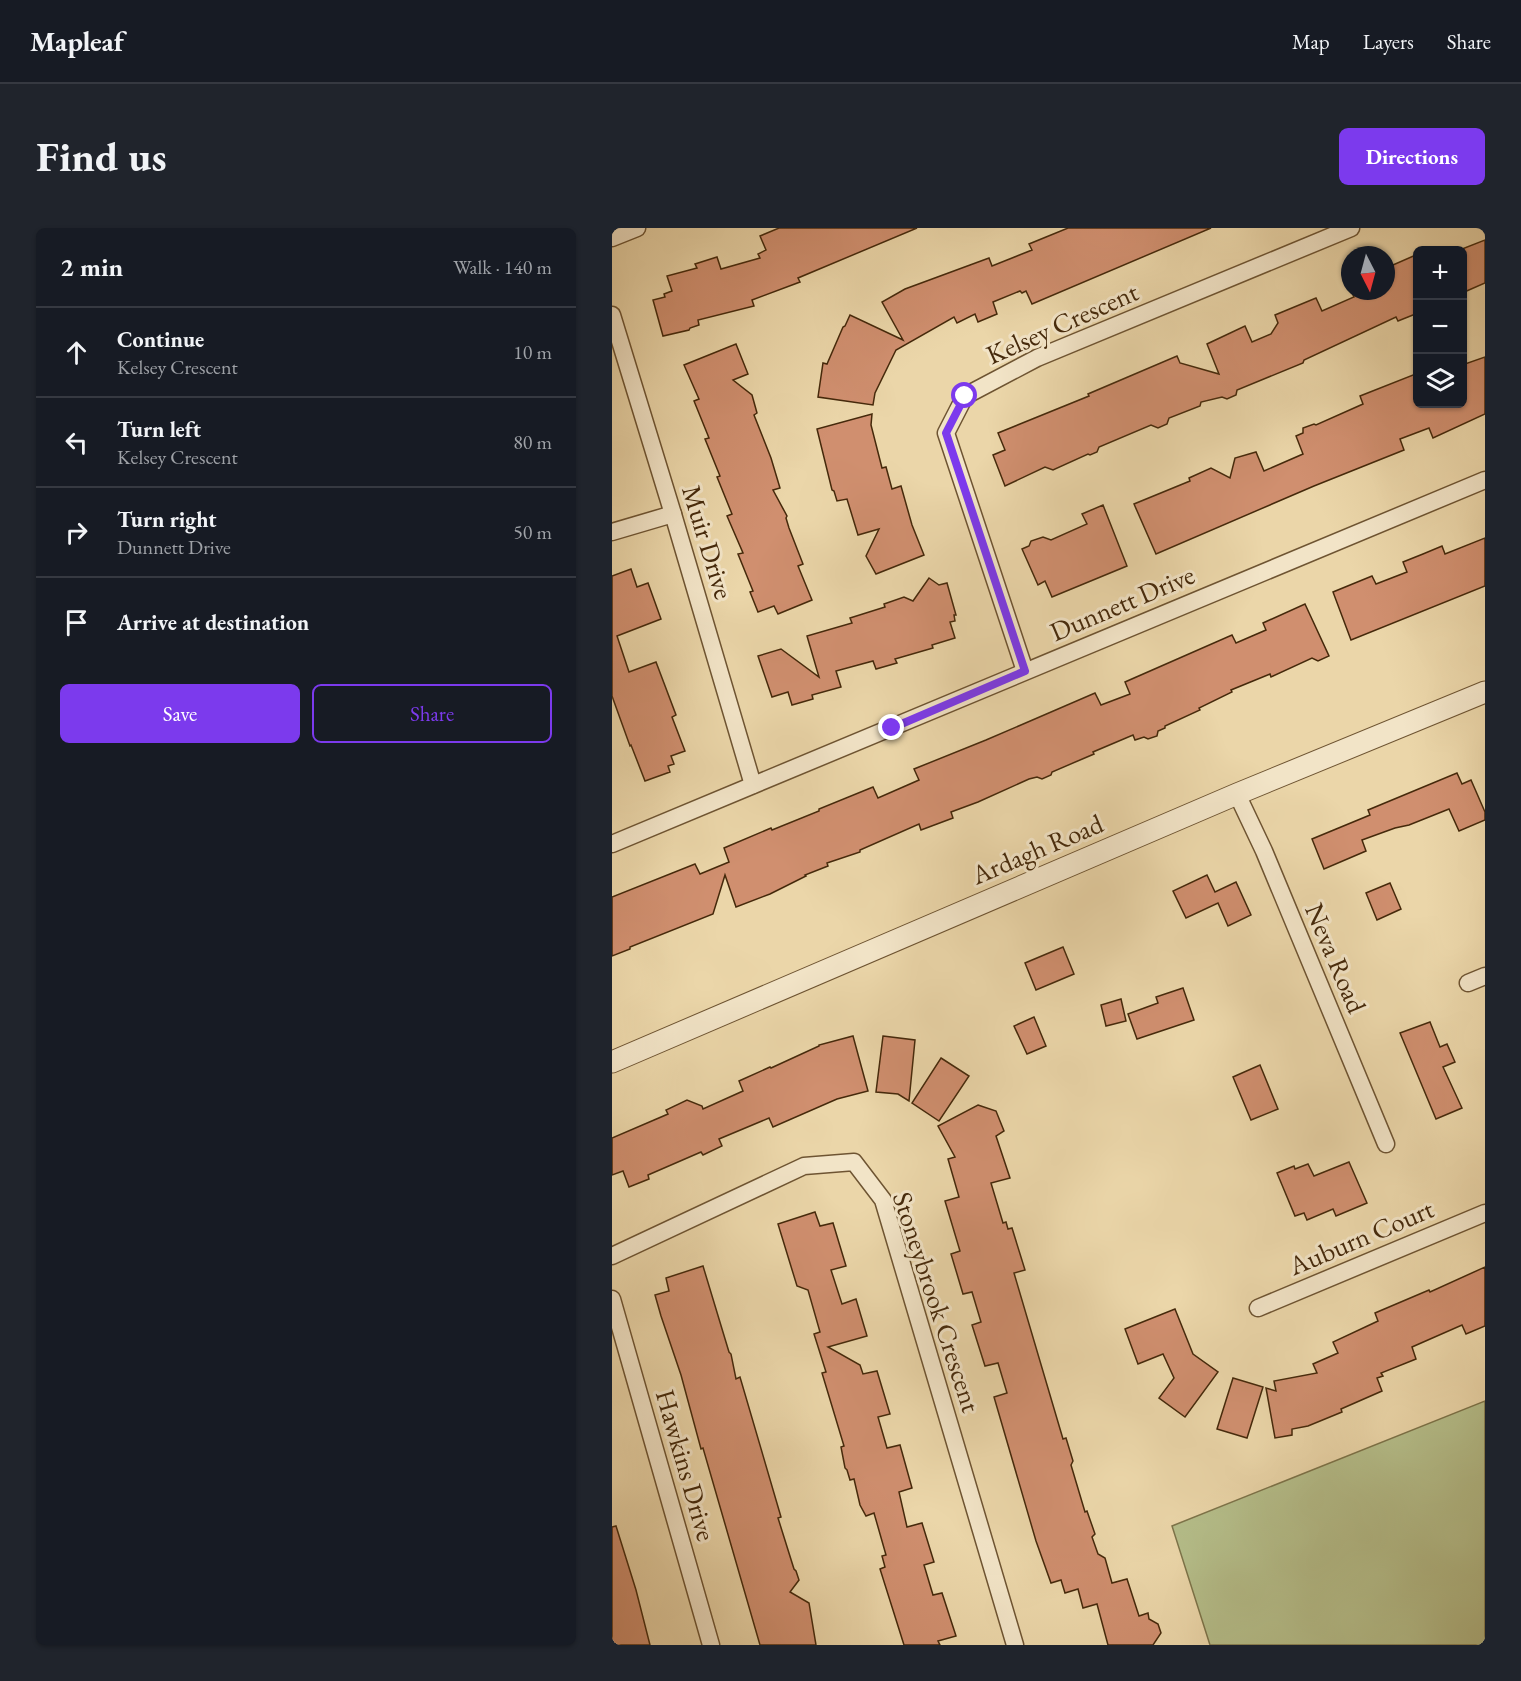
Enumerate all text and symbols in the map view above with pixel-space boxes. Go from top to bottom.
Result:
text: Mapleaf [30,23,124,59]
text: Map [1292,28,1330,55]
text: Layers [1363,28,1414,55]
text: Share [1447,28,1491,55]
button: Directions [1339,128,1485,185]
text: Find us [36,129,167,184]
north arrow [1341,246,1395,300]
map controls [1413,246,1467,408]
button: + [1413,246,1467,300]
text: 2 min [60,250,123,284]
text: Walk · 140 m [453,254,552,280]
street label: Kelsey Crescent [980,274,1144,372]
button: − [1413,300,1467,354]
text: Continue [117,325,204,354]
icon: ahead [60,336,93,369]
text: 10 m [513,339,552,365]
text: Kelsey Crescent [117,354,238,380]
button: layers [1413,354,1467,408]
route start [951,382,977,408]
text: Turn left [117,415,201,444]
icon: left [60,426,93,459]
text: 80 m [513,429,552,455]
text: Kelsey Crescent [117,444,238,470]
street label: Muir Drive [674,481,742,603]
text: Turn right [117,505,216,534]
icon: right [60,516,93,549]
text: 50 m [513,519,552,545]
text: Dunnett Drive [117,534,231,560]
street label: Dunnett Drive [1044,557,1200,649]
icon: arrive [60,606,93,639]
text: Arrive at destination [117,608,309,637]
button: Save [60,684,300,743]
button: Share [312,684,552,743]
route end [878,714,904,740]
street label: Ardagh Road [965,805,1108,893]
street label: Neva Road [1297,898,1375,1019]
street label: Stoneybrook Crescent [885,1187,989,1417]
street label: Auburn Court [1282,1191,1439,1284]
street label: Hawkins Drive [648,1385,724,1545]

